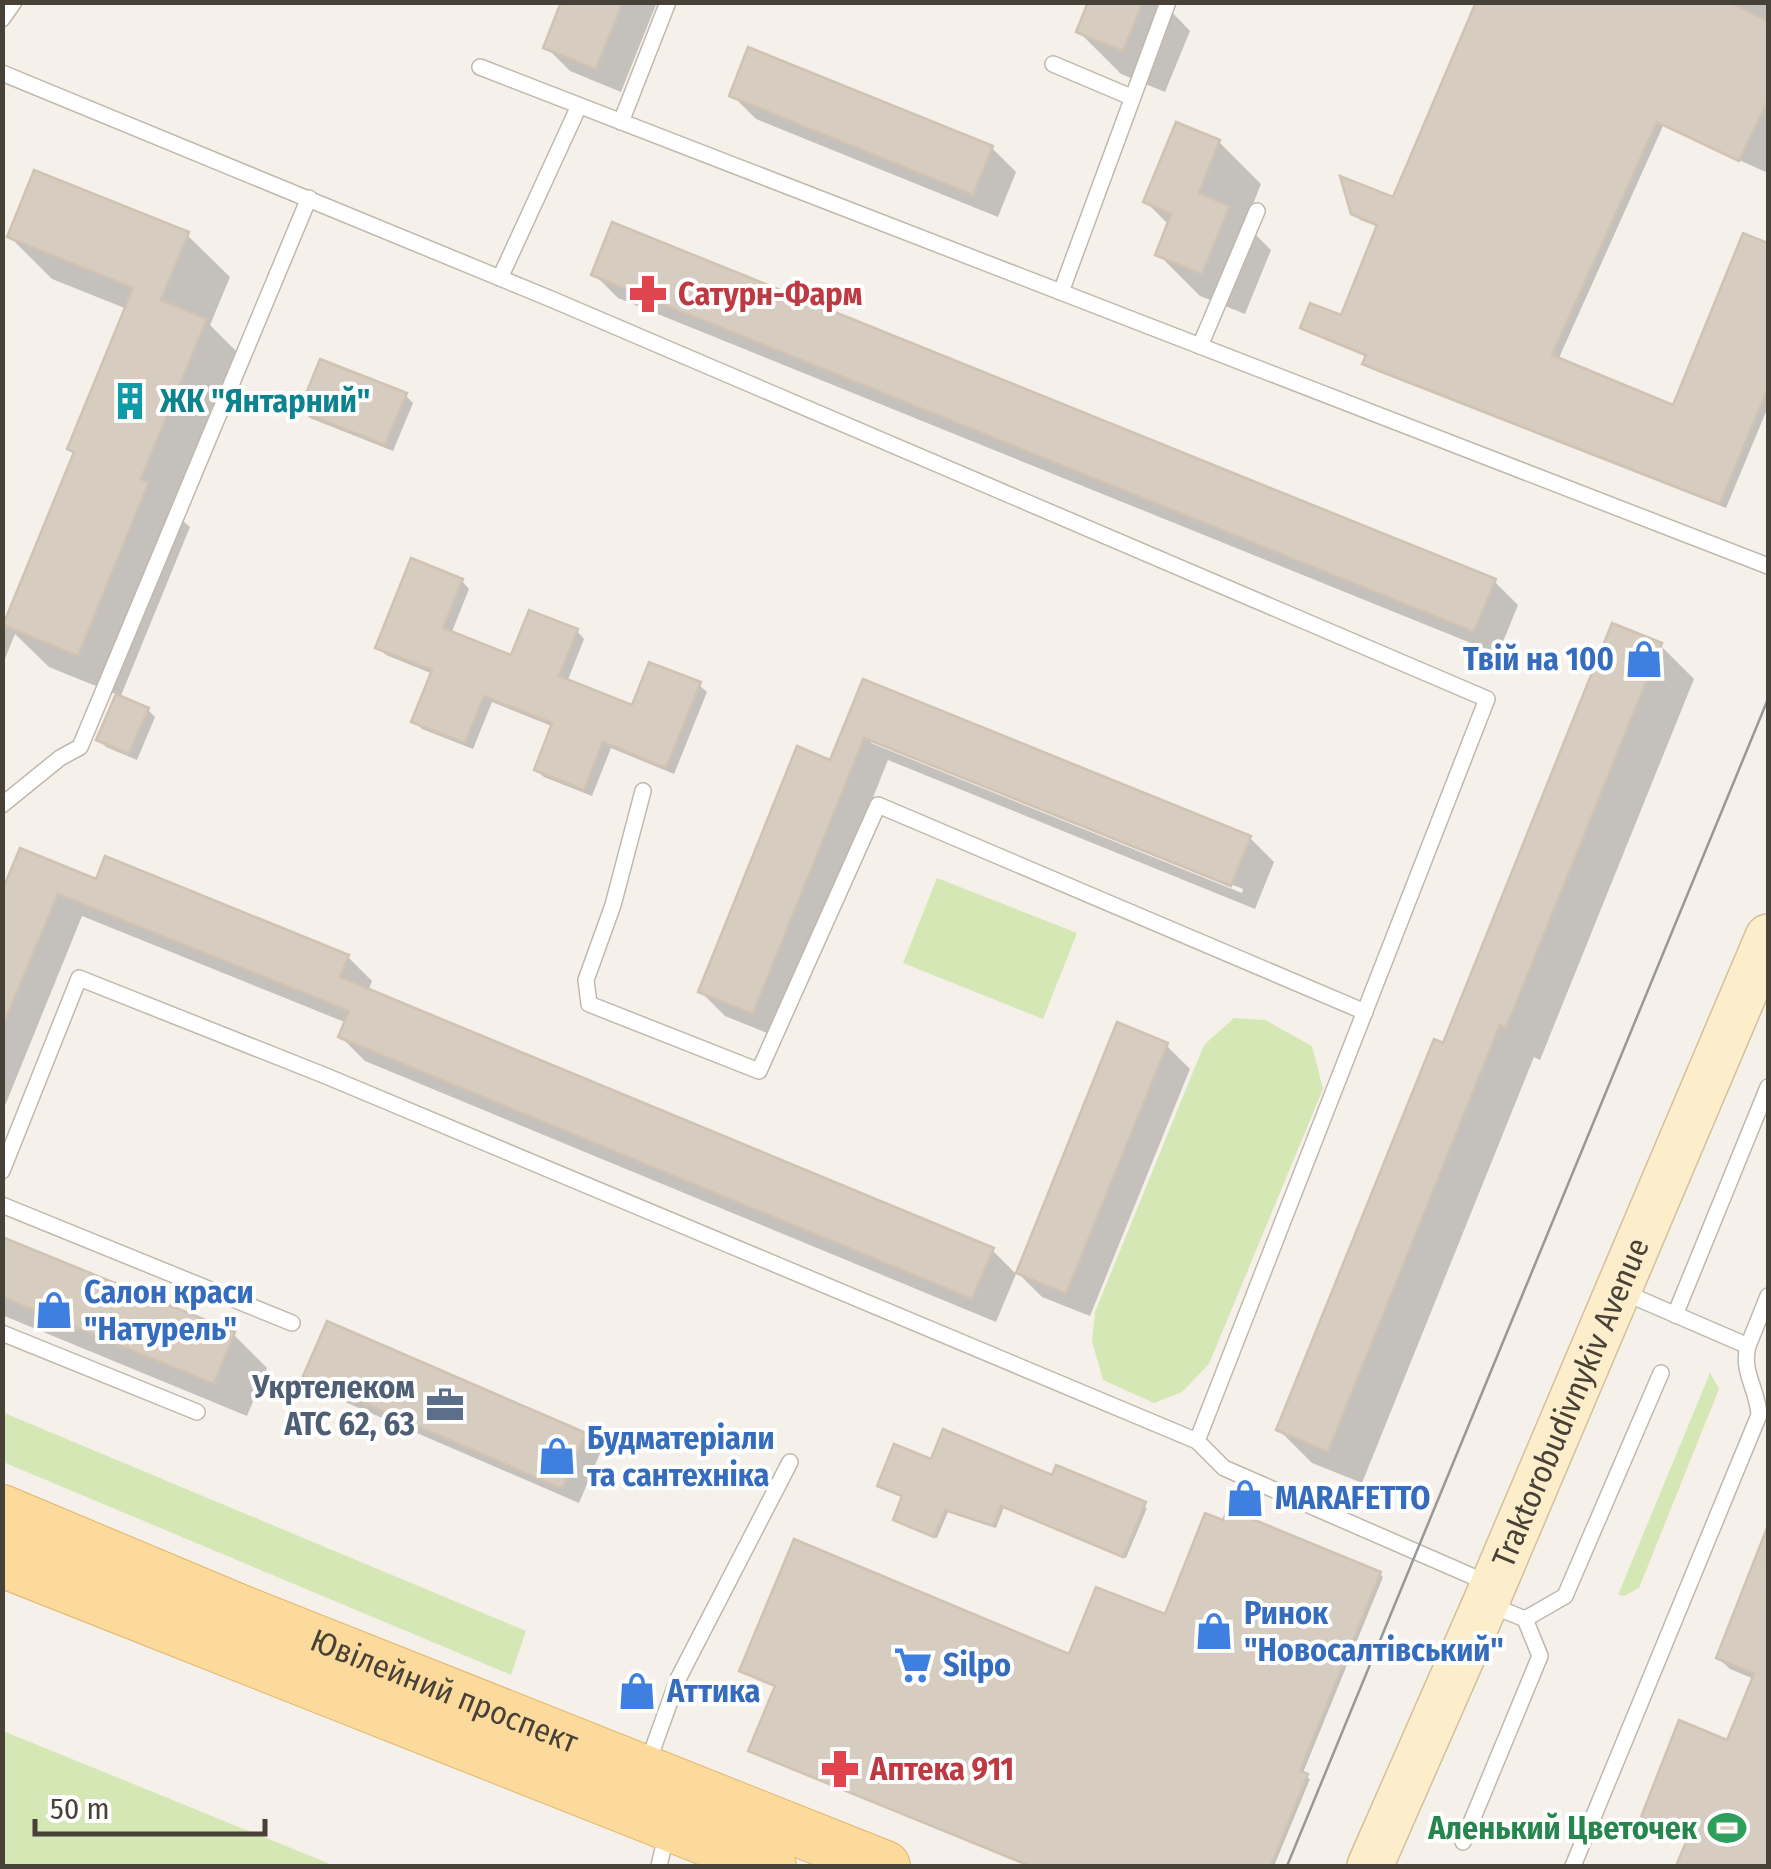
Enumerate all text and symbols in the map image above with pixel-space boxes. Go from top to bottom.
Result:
pharmacy icon: Сатурн-Фарм [627,273,669,315]
place label: Сатурн-Фарм [678,275,862,313]
building icon: ЖК "Янтарний" [109,380,151,422]
place label: ЖК "Янтарний" [159,382,370,420]
shop icon: Твій на 100 [1623,638,1665,680]
place label: Твій на 100 [1463,640,1614,678]
street label: Traktorobudivnykiv Avenue [1484,1232,1657,1573]
place label: Салон краси "Натурель" [84,1273,254,1348]
shop icon: Салон краси "Натурель" [33,1289,75,1331]
place label: Укртелеком АТС 62, 63 [252,1368,415,1443]
office icon: Укртелеком АТС 62, 63 [424,1384,466,1426]
place label: Будматеріали та сантехніка [587,1419,775,1494]
shop icon: Будматеріали та сантехніка [536,1435,578,1477]
shop icon: MARAFETTO [1224,1477,1266,1519]
place label: MARAFETTO [1275,1479,1430,1517]
place label: Ринок "Новосалтівський" [1244,1594,1504,1669]
shop icon: Ринок "Новосалтівський" [1193,1610,1235,1652]
street label: Ювілейний проспект [305,1621,583,1761]
supermarket icon: Silpo [892,1644,934,1686]
place label: Silpo [943,1646,1011,1684]
shop icon: Аттика [616,1670,658,1712]
place label: Аттика [666,1672,761,1710]
pharmacy icon: Аптека 911 [819,1748,861,1790]
place label: Аптека 911 [869,1750,1014,1788]
scale bar [35,1774,265,1836]
text: 50 m [50,1791,110,1827]
sports icon: Аленький Цветочек [1706,1807,1748,1849]
place label: Аленький Цветочек [1427,1809,1698,1847]

